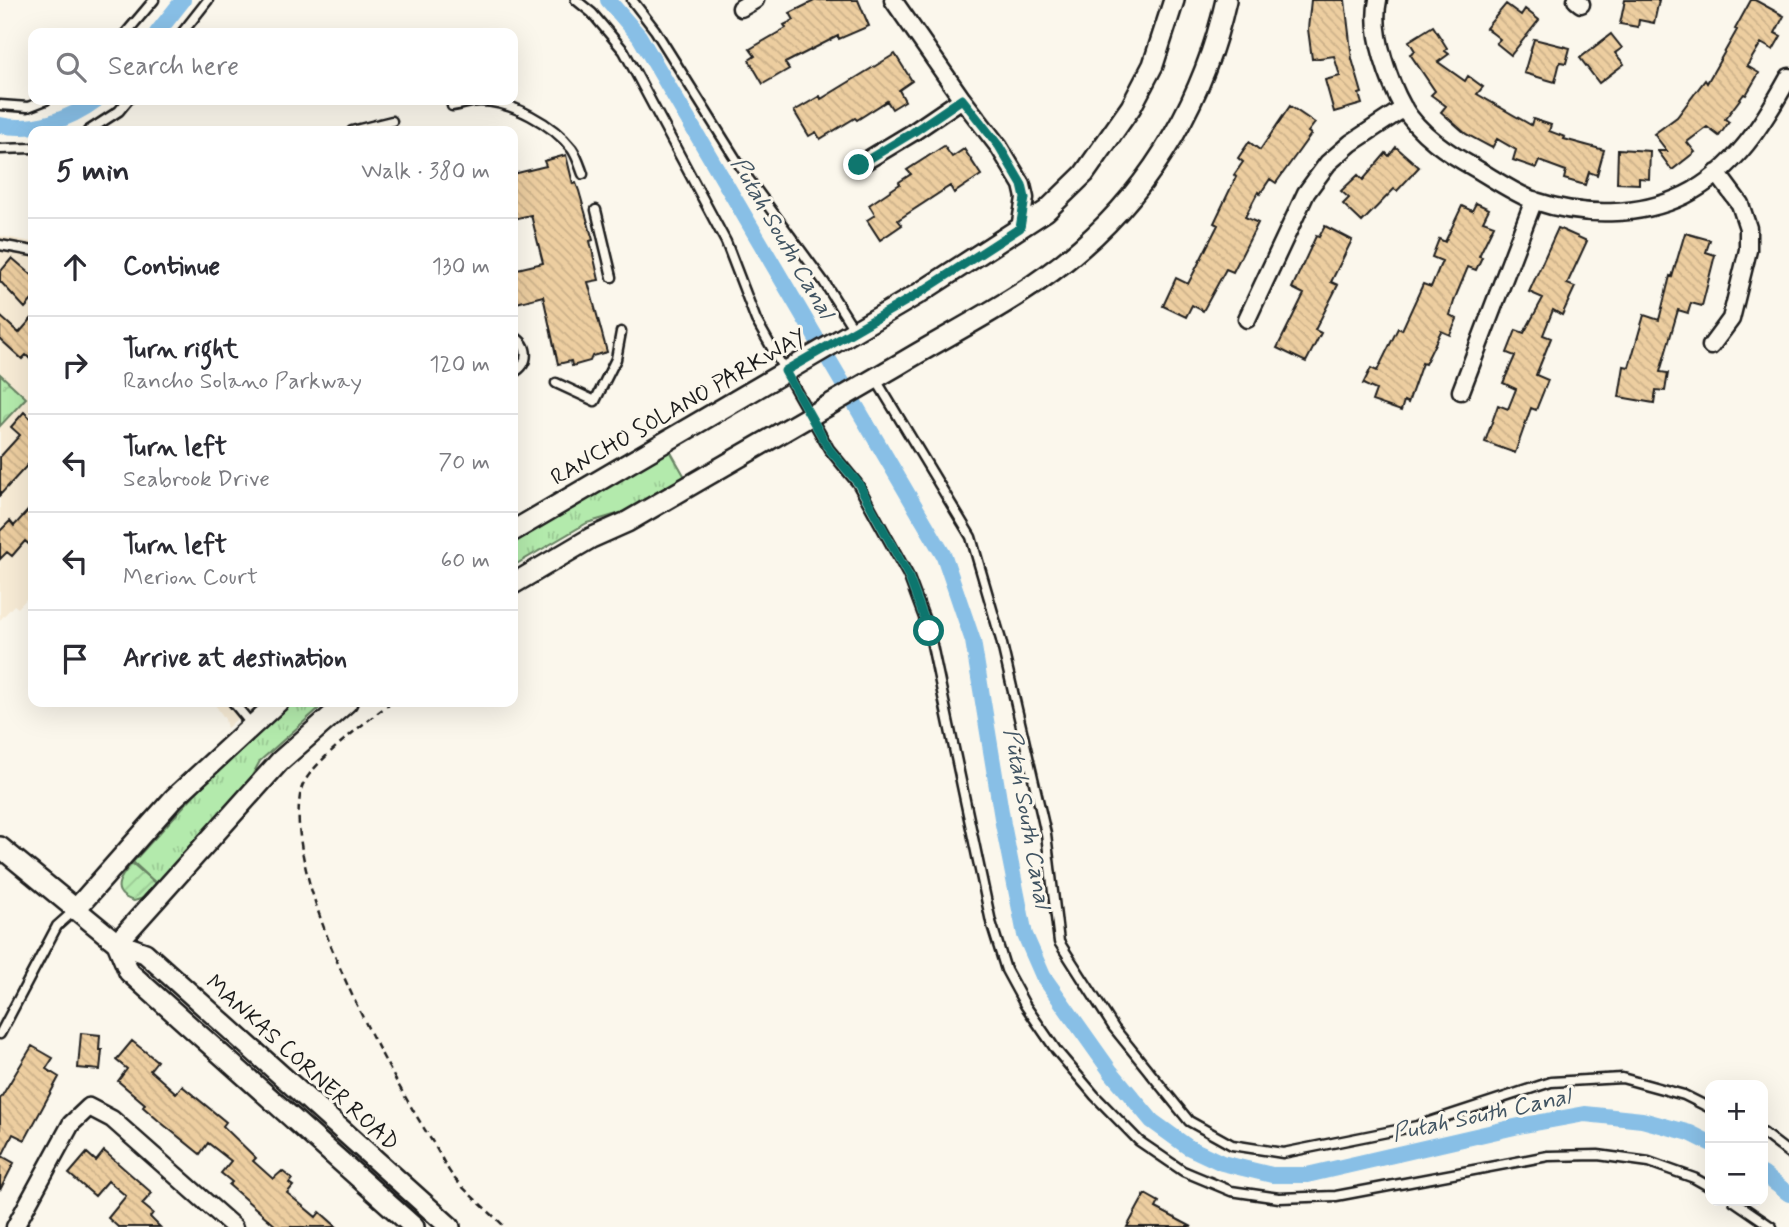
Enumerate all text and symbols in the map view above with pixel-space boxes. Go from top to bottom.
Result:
search box [28,28,518,105]
icon: search [52,48,90,86]
text: Search here [108,50,239,84]
route end [843,149,874,180]
water label: Putah South Canal [723,151,842,327]
text: 5 min [56,152,130,191]
text: Walk · 380 m [361,157,490,187]
icon: ahead [56,248,94,286]
text: Continue [123,250,220,284]
text: 130 m [432,252,490,282]
street label: RANCHO SOLANO PARKWAY [546,322,813,493]
text: Turn right [123,333,239,367]
icon: right [56,346,94,384]
text: 120 m [429,350,490,380]
text: Rancho Solano Parkway [123,367,362,397]
text: Turn left [123,431,227,465]
icon: left [56,444,94,482]
text: 70 m [438,448,490,478]
text: Seabrook Drive [123,465,270,495]
text: Turn left [123,529,227,563]
icon: left [56,542,94,580]
text: 60 m [441,546,490,576]
text: Merion Court [123,563,258,593]
route start [913,615,944,646]
icon: arrive [56,640,94,678]
text: Arrive at destination [123,642,347,676]
water label: Putah South Canal [995,726,1058,913]
street label: MANKAS CORNER ROAD [199,969,405,1158]
map controls [1705,1080,1768,1206]
button: + [1705,1080,1768,1143]
water label: Putah South Canal [1389,1081,1576,1149]
button: − [1705,1143,1768,1206]

